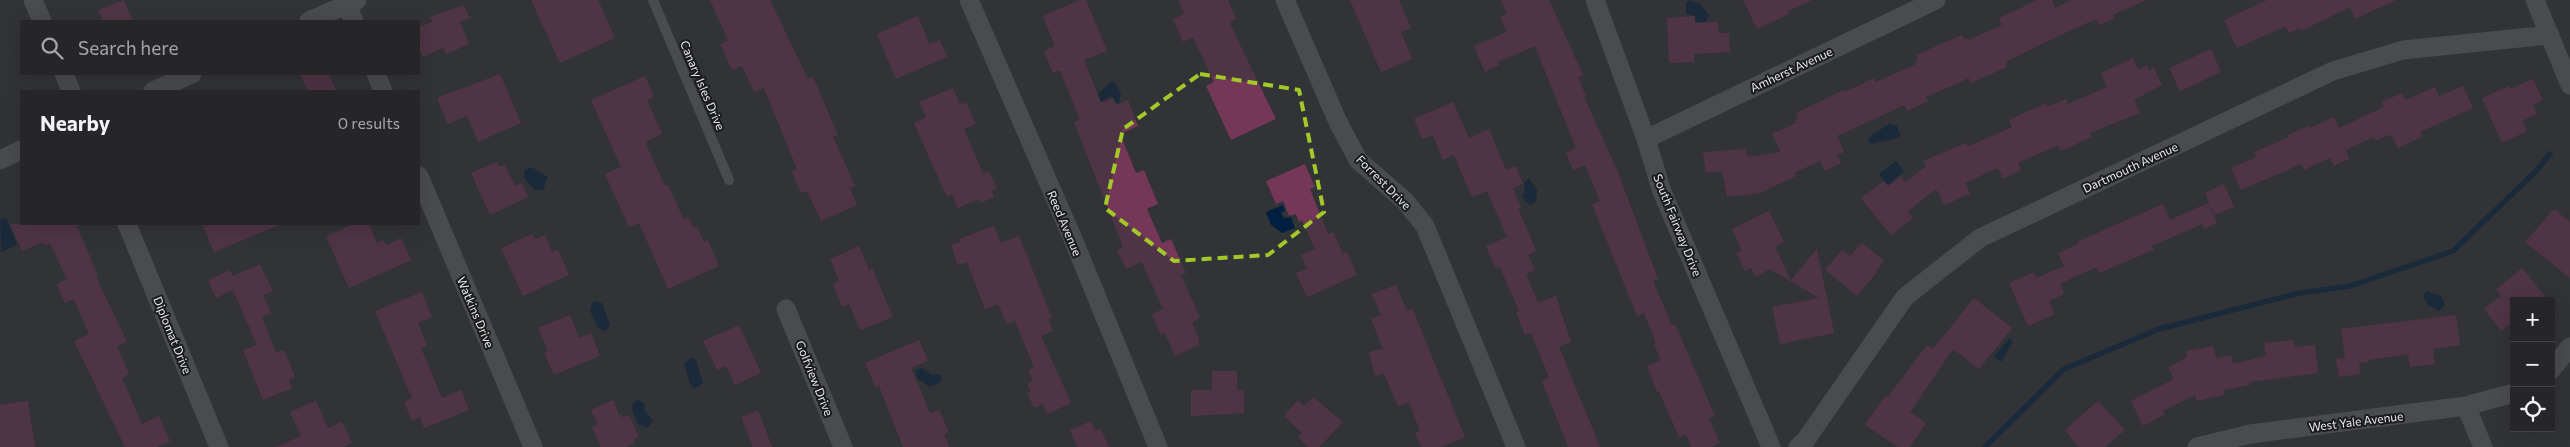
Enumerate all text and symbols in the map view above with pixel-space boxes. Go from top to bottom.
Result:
search box [20,20,420,75]
icon: search [38,34,66,62]
text: Search here [78,36,178,59]
street label: Canary Isles Drive [678,38,728,132]
street label: Amherst Avenue [1748,44,1834,94]
text: Nearby [40,110,110,135]
text: 0 results [338,113,400,132]
street label: Dartmouth Avenue [2080,139,2180,195]
street label: Forrest Drive [1354,152,1414,212]
street label: South Fairway Drive [1651,172,1705,278]
street label: Reed Avenue [1045,188,1085,258]
street label: Watkins Drive [455,274,497,350]
street label: Diplomat Drive [151,294,195,376]
map controls [2510,297,2555,432]
button: + [2510,297,2555,342]
street label: Golfview Drive [794,338,836,418]
button: − [2510,342,2555,387]
button: locate [2510,387,2555,432]
street label: West Yale Avenue [2308,408,2404,434]

